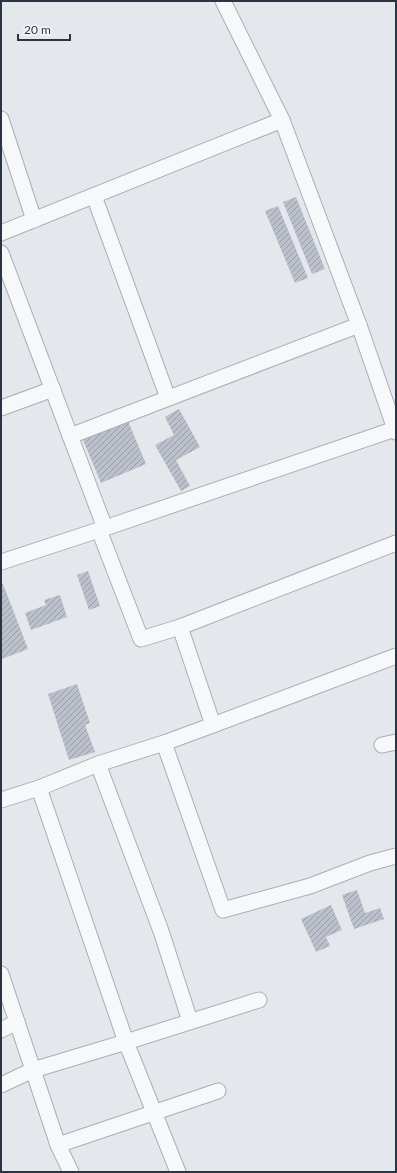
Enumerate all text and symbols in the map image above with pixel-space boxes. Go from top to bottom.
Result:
scale bar [18,16,70,42]
text: 20 m [24,22,51,37]

